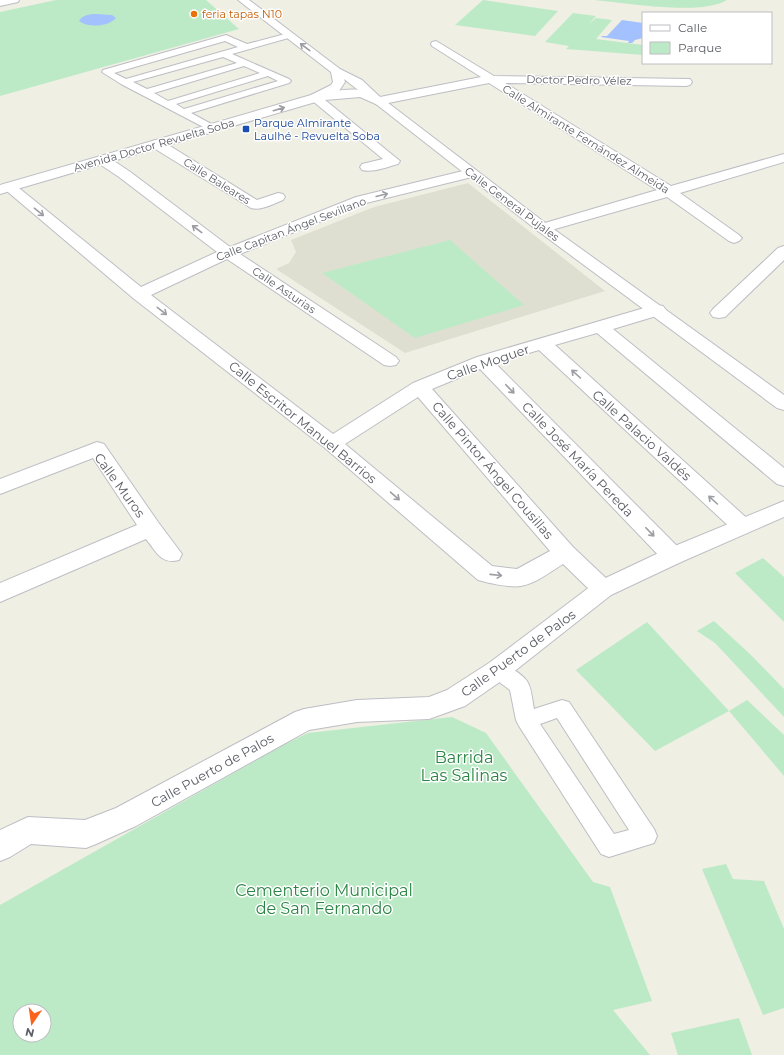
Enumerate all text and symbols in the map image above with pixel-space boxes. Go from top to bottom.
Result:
place label: feria tapas N10 [202,7,282,21]
marker: feria tapas N10 [189,9,199,19]
legend [642,12,772,64]
text: Calle [678,20,707,35]
text: Parque [678,40,722,55]
one-way arrow [300,43,311,52]
street label: Doctor Pedro Vélez [526,72,632,88]
street label: Calle Almirante Fernández Almeida [500,82,672,196]
one-way arrow [273,105,286,112]
street label: Avenida Doctor Revuelta Soba [72,115,236,175]
place label: Parque Almirante Laulhé - Revuelta Soba [254,116,380,143]
marker: Parque Almirante Laulhé - Revuelta Soba [241,124,251,134]
street label: Calle Baleares [181,155,254,208]
street label: Calle General Pujales [462,164,563,245]
one-way arrow [376,191,389,198]
street label: Calle Capitan Ángel Sevillano [214,194,368,264]
one-way arrow [33,208,44,216]
one-way arrow [191,225,202,234]
street label: Calle Asturias [249,264,319,317]
one-way arrow [156,307,167,316]
street label: Calle Moguer [445,340,531,384]
street label: Calle Escritor Manuel Barrios [226,357,380,487]
one-way arrow [571,369,581,379]
one-way arrow [505,384,515,394]
street label: Calle Palacio Valdés [589,386,695,484]
street label: Calle Pintor Ángel Cousillas [429,398,557,542]
street label: Calle José María Pereda [519,398,637,520]
street label: Calle Muros [91,450,149,520]
one-way arrow [390,492,401,501]
one-way arrow [708,495,718,504]
one-way arrow [645,527,655,537]
one-way arrow [489,572,502,579]
street label: Calle Puerto de Palos [458,606,578,700]
street label: Calle Puerto de Palos [148,730,276,810]
park label: Barrida Las Salinas [421,748,508,785]
park label: Cementerio Municipal de San Fernando [235,881,413,918]
north arrow [12,1003,52,1043]
text: N [24,1025,36,1041]

